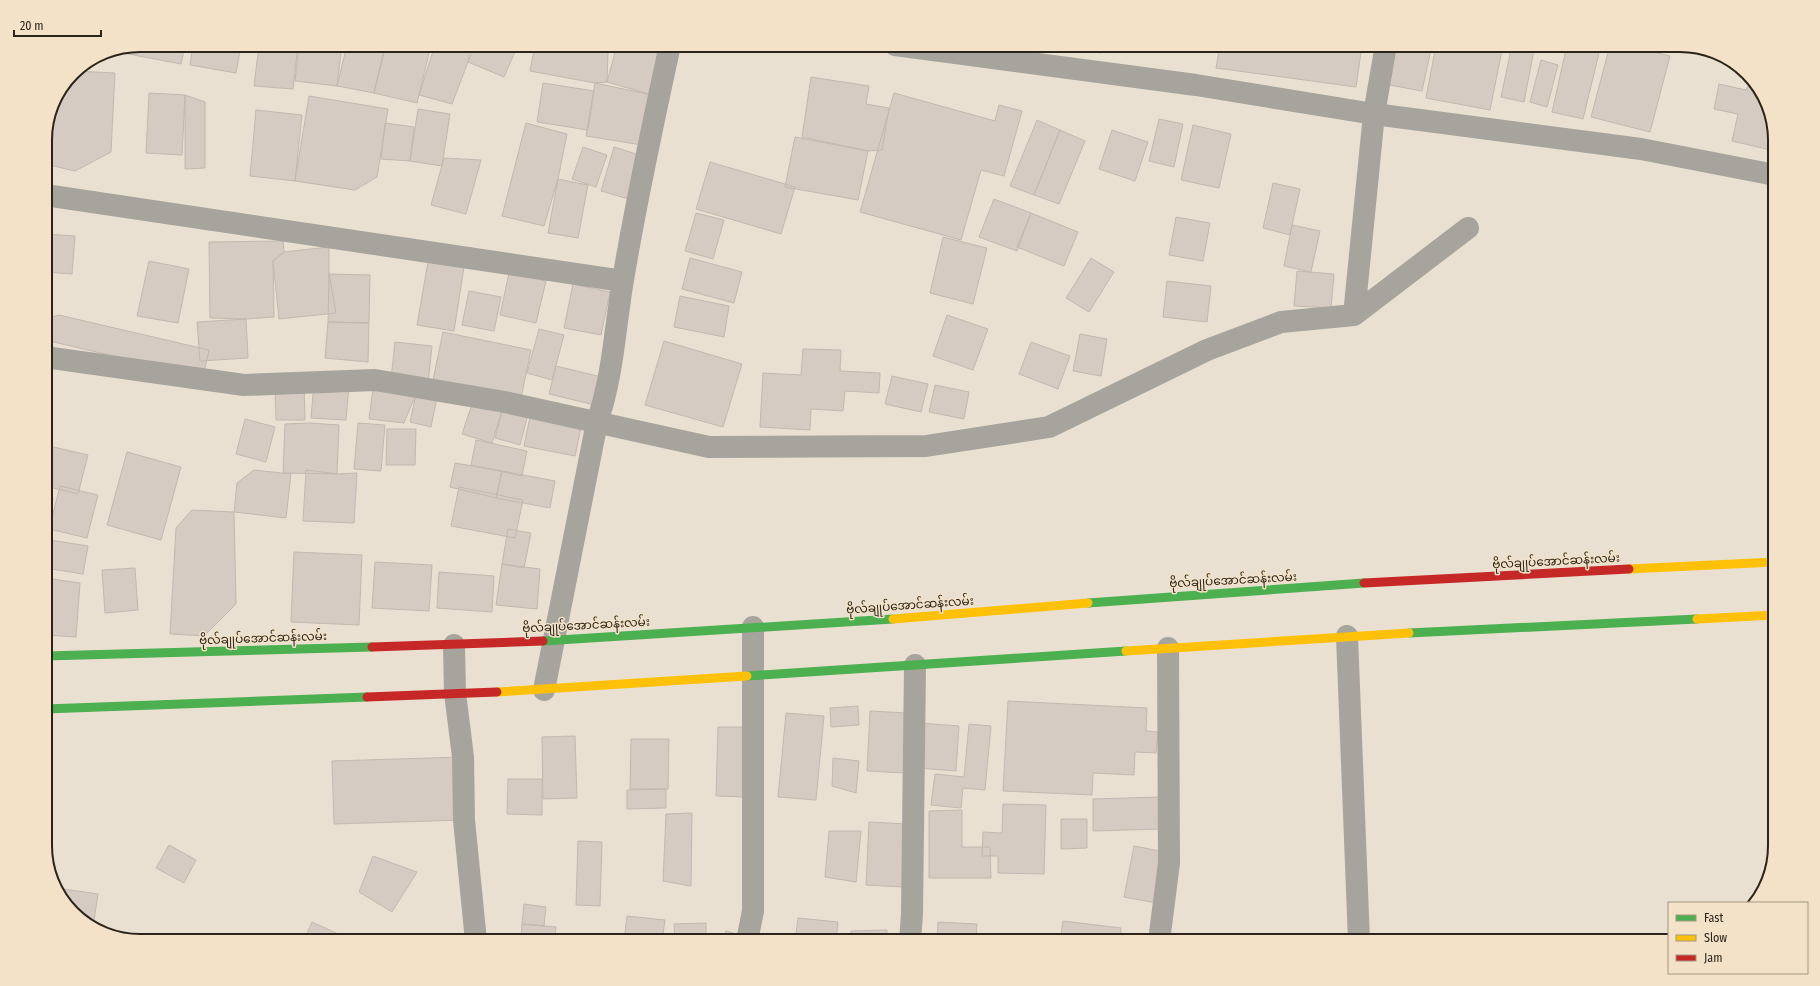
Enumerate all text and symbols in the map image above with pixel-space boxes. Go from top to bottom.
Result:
scale bar [14,12,101,38]
text: 20 m [20,19,44,33]
street label: ဗိုလ်ချုပ်အောင်ဆန်းလမ်း [1492,549,1620,574]
street label: ဗိုလ်ချုပ်အောင်ဆန်းလမ်း [1169,568,1297,593]
street label: ဗိုလ်ချုပ်အောင်ဆန်းလမ်း [846,592,974,619]
street label: ဗိုလ်ချုပ်အောင်ဆန်းလမ်း [522,613,650,638]
street label: ဗိုလ်ချုပ်အောင်ဆန်းလမ်း [199,627,327,650]
legend [1668,902,1808,974]
text: Fast [1704,911,1723,925]
text: Slow [1704,931,1727,945]
text: Jam [1704,951,1722,965]

